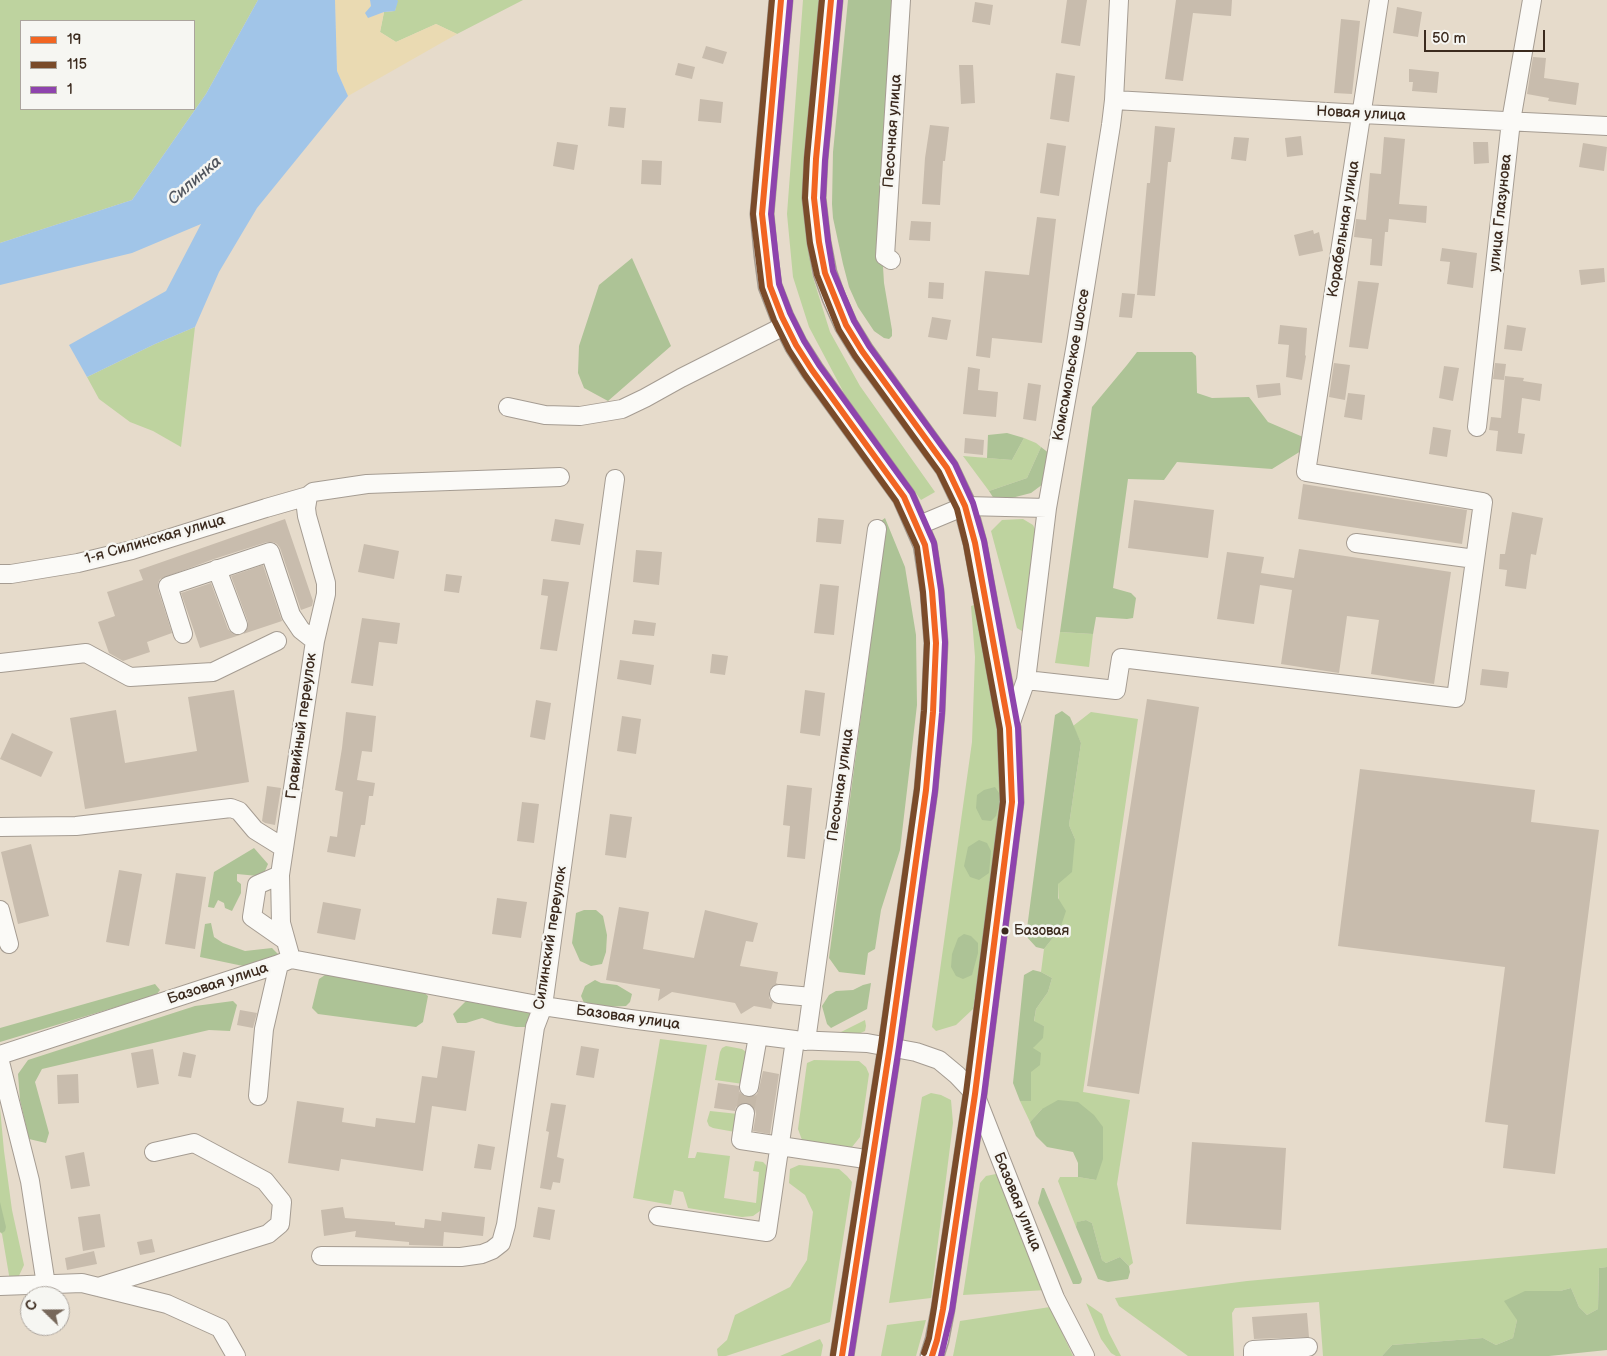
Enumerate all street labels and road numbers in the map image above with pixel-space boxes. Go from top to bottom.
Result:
street label: Песочная улица [880,74,906,188]
street label: Новая улица [1316,103,1406,125]
street label: улица Глазунова [1486,153,1516,273]
street label: Корабельная улица [1324,159,1364,299]
street label: Комсомольское шоссе [1050,288,1094,442]
street label: 1-я Силинская улица [83,511,227,569]
street label: Гравийный переулок [283,652,321,800]
street label: Песочная улица [824,727,858,843]
street label: Силинский переулок [531,865,571,1011]
street label: Базовая улица [165,959,271,1009]
street label: Базовая улица [575,1002,681,1034]
street label: Базовая улица [989,1150,1045,1254]

